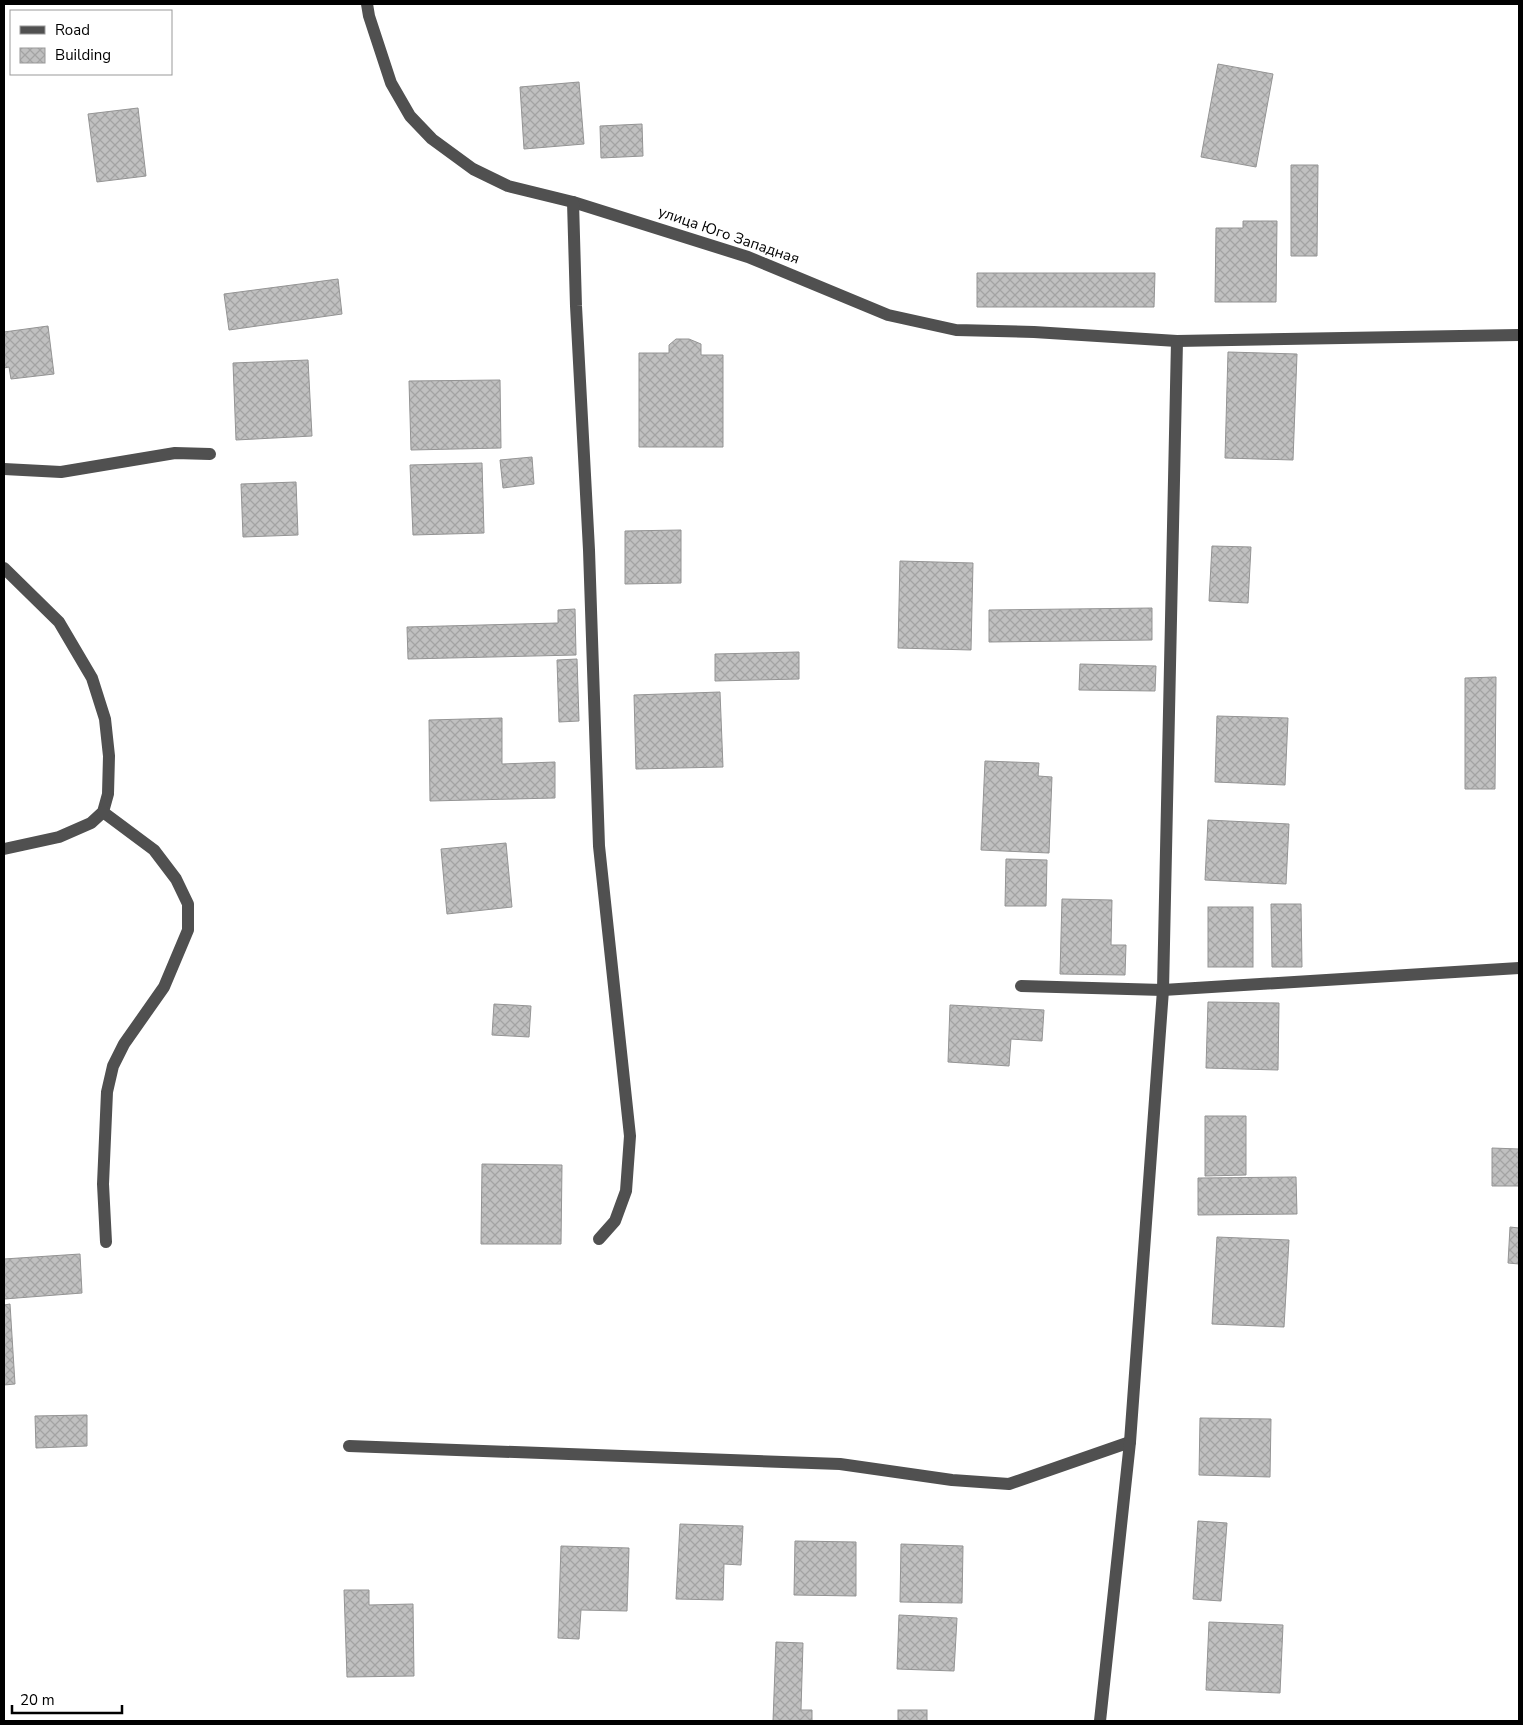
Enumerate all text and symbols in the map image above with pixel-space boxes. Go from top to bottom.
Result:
legend [10,10,172,75]
text: Road [55,20,90,40]
text: Building [55,45,111,65]
street label: улица Юго Западная [656,201,802,269]
scale bar [12,1682,122,1714]
text: 20 m [20,1690,55,1710]

